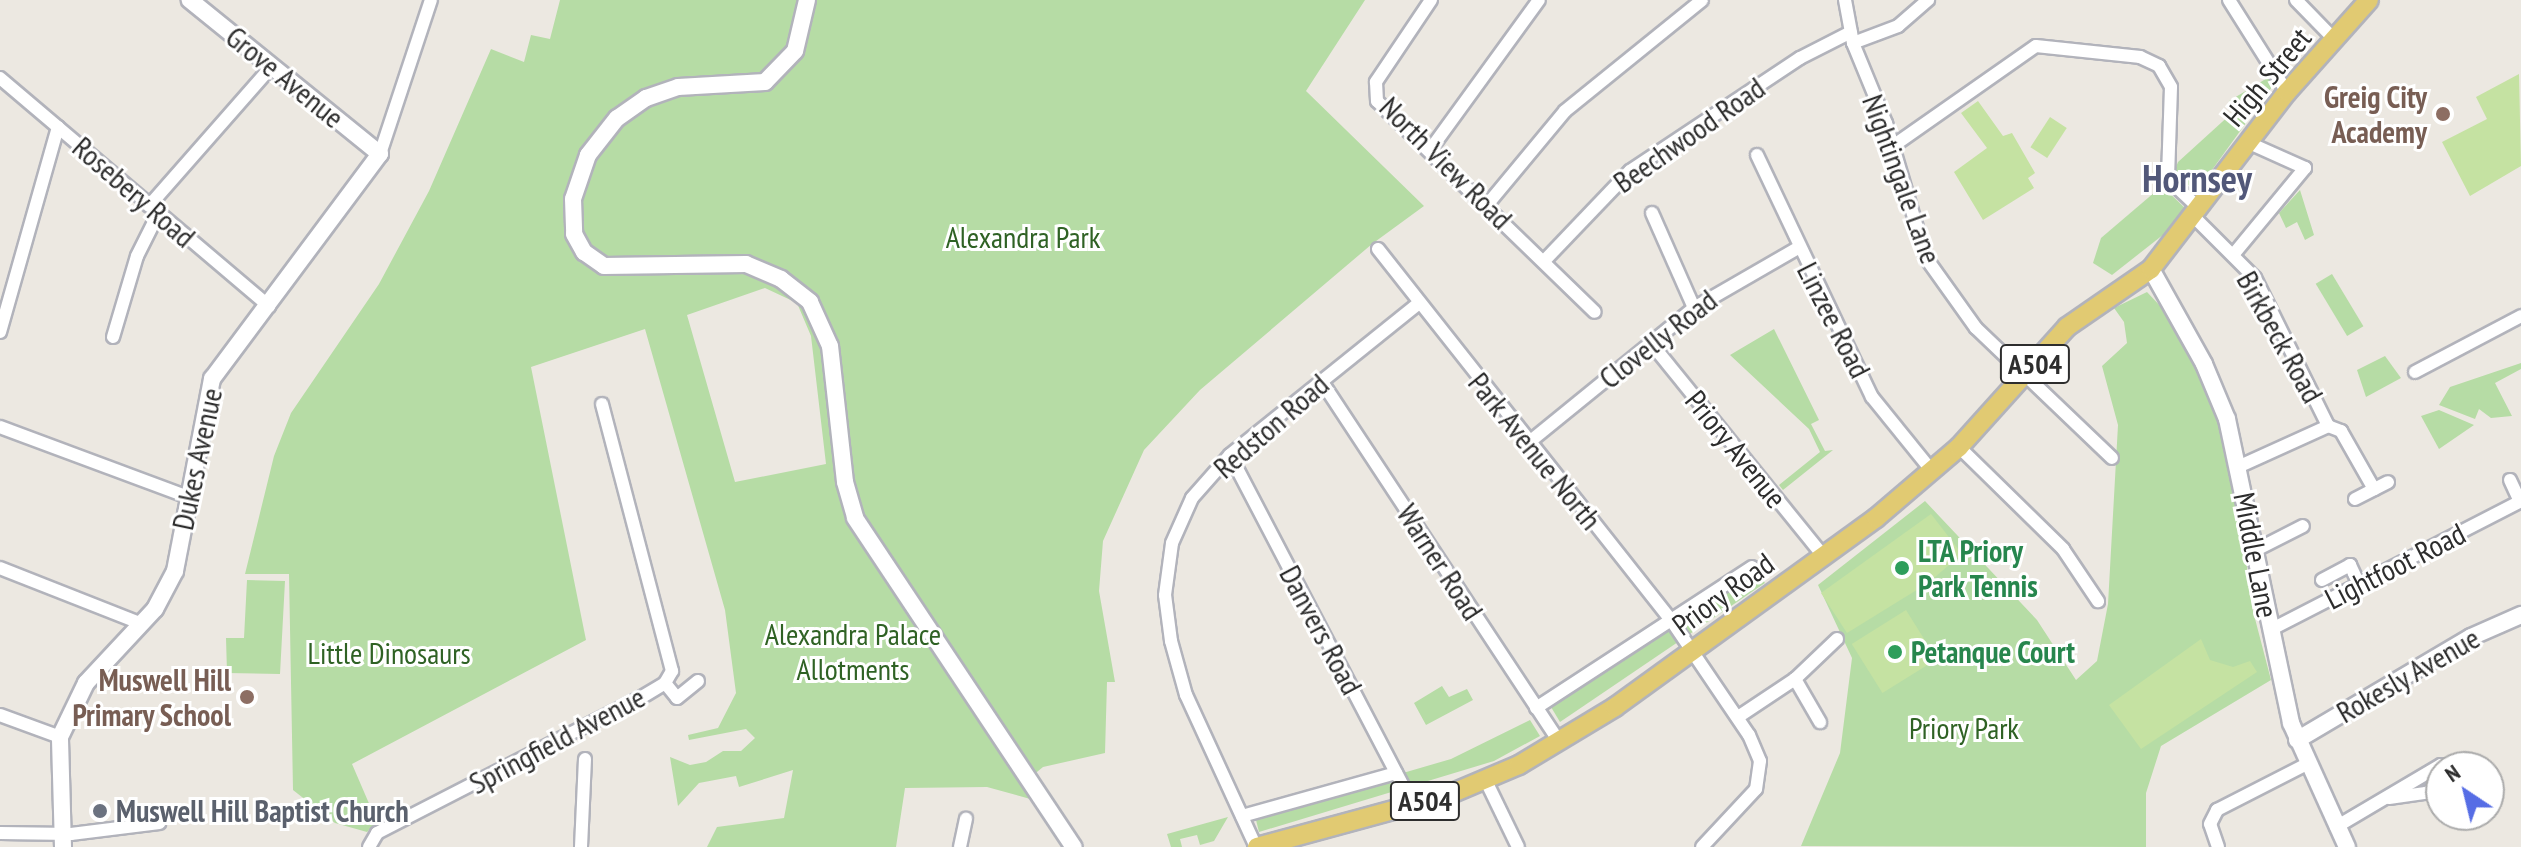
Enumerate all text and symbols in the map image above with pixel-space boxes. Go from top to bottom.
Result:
street label: Grove Avenue [219,18,351,136]
street label: High Street [2216,21,2318,133]
street label: Beechwood Road [1607,70,1771,200]
place label: Greig City Academy [2324,79,2427,150]
street label: North View Road [1372,89,1520,237]
street label: Nightingale Lane [1855,90,1949,268]
marker: Greig City Academy [2434,105,2452,123]
street label: Rosebery Road [65,129,203,255]
district label: Hornsey [2142,155,2252,201]
park label: Alexandra Park [946,219,1100,255]
street label: Linzee Road [1790,256,1878,384]
street label: Birkbeck Road [2229,265,2331,409]
street label: Clovelly Road [1592,282,1724,396]
road number: A504 [1999,340,2071,388]
street label: Park Avenue North [1460,365,1610,537]
street label: Redston Road [1206,366,1336,486]
street label: Priory Avenue [1677,382,1795,516]
street label: Dukes Avenue [164,384,230,534]
street label: Middle Lane [2226,489,2286,621]
street label: Warner Road [1389,497,1491,627]
street label: Lightfoot Road [2319,515,2471,617]
place label: LTA Priory Park Tennis [1918,533,2039,604]
street label: Priory Road [1665,545,1781,643]
street label: Danvers Road [1272,559,1370,701]
marker: LTA Priory Park Tennis [1893,559,1911,577]
park label: Alexandra Palace Allotments [765,616,941,686]
street label: Rokesly Avenue [2329,619,2487,731]
place label: Petanque Court [1911,634,2075,670]
park label: Little Dinosaurs [307,635,471,671]
marker: Petanque Court [1886,643,1904,661]
place label: Muswell Hill Primary School [71,662,231,732]
street label: Springfield Avenue [463,678,651,802]
marker: Muswell Hill Primary School [238,688,256,706]
park label: Priory Park [1909,710,2019,746]
north arrow [2425,751,2505,831]
text: N [2439,758,2465,788]
road number: A504 [1389,777,1461,825]
place label: Muswell Hill Baptist Church [116,793,409,829]
marker: Muswell Hill Baptist Church [91,802,109,820]

